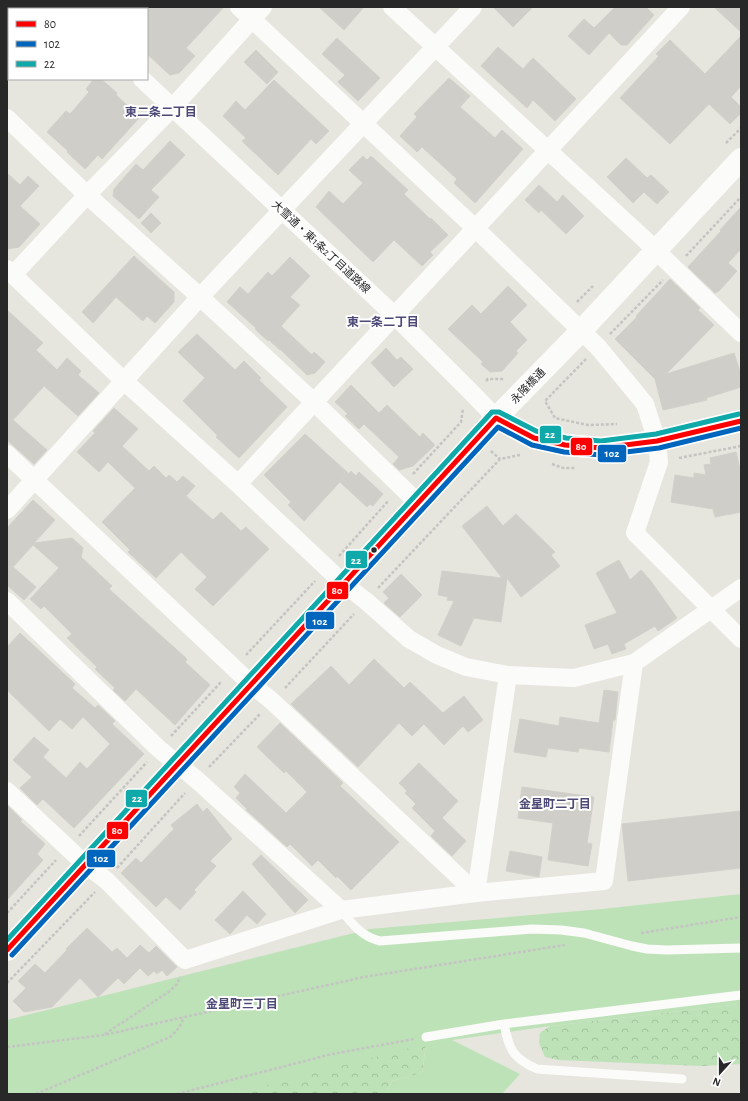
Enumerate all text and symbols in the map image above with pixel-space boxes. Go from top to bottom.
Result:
legend [8,8,148,80]
text: 80 [44,18,56,30]
text: 102 [44,38,60,50]
text: 22 [44,58,55,70]
district label: 東二条二丁目 [125,105,197,118]
street label: 大雪通・東1条2丁目道路線 [270,198,373,295]
district label: 東一条二丁目 [347,315,419,328]
street label: 永隆橋通 [508,366,547,406]
line badge: 22 [539,425,562,444]
text: 22 [545,429,555,440]
line badge: 80 [570,437,593,456]
text: 80 [575,441,587,452]
line badge: 102 [597,444,627,463]
text: 102 [605,448,619,459]
unlabelled marker [369,545,379,555]
line badge: 22 [345,550,368,569]
text: 22 [351,555,361,566]
line badge: 80 [326,581,349,600]
text: 80 [331,585,343,596]
line badge: 102 [305,611,335,630]
text: 102 [313,616,327,627]
line badge: 22 [125,789,148,808]
text: 22 [132,793,142,804]
district label: 金星町二丁目 [519,798,591,810]
line badge: 80 [106,821,129,840]
text: 80 [111,825,123,836]
line badge: 102 [86,849,116,868]
text: 102 [94,853,108,864]
district label: 金星町三丁目 [206,998,278,1010]
north arrow [700,1053,740,1093]
text: N [711,1075,722,1088]

